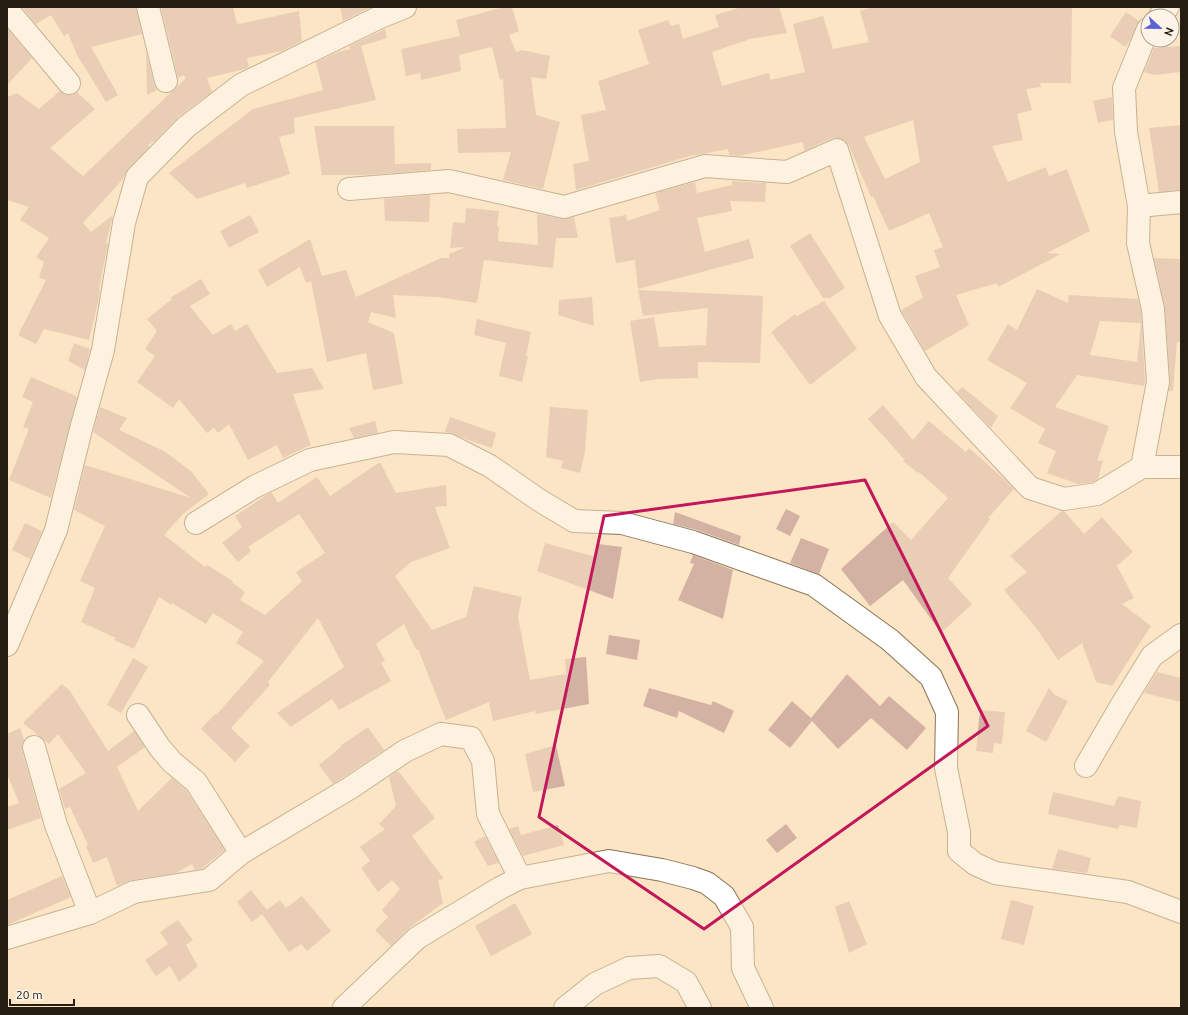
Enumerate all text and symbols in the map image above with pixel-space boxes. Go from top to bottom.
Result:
north arrow [1140,8,1180,48]
text: N [1162,26,1176,38]
scale bar [10,981,74,1007]
text: 20 m [16,988,43,1001]

